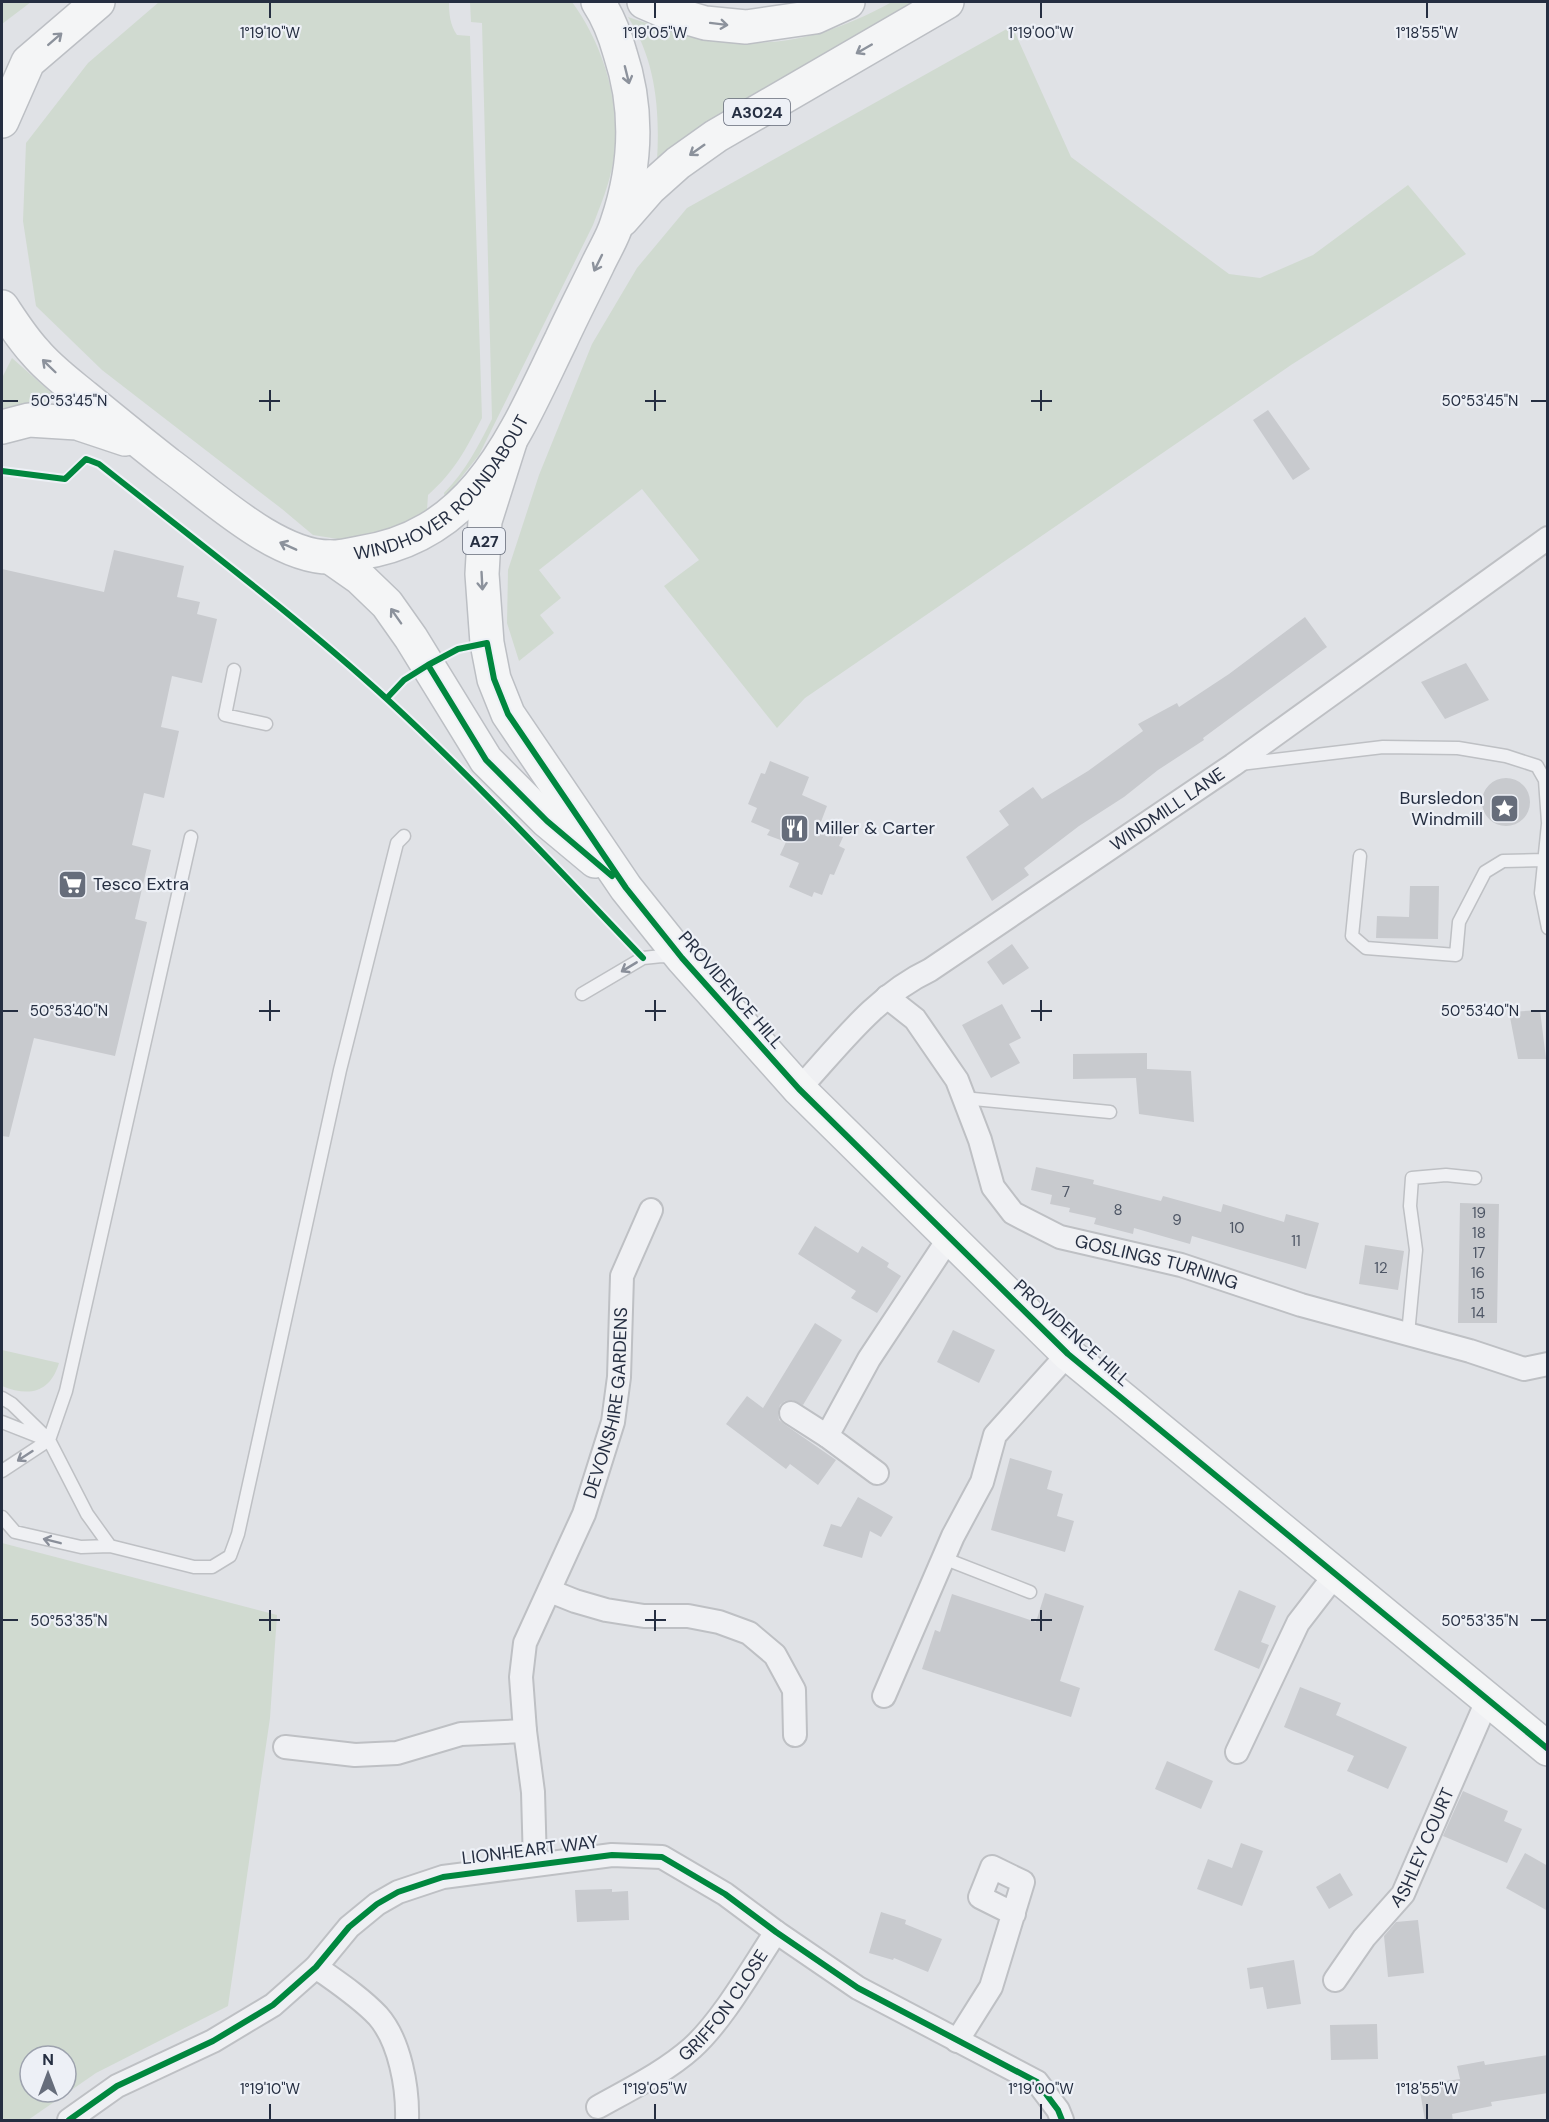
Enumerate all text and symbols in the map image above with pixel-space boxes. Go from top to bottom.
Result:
one-way arrow [709,19,729,30]
text: 1°19'10"W [240,23,301,43]
text: 1°19'05"W [623,23,688,43]
text: 1°19'00"W [1008,23,1074,43]
text: 1°18'55"W [1396,23,1459,43]
one-way arrow [47,32,63,45]
one-way arrow [856,44,873,56]
one-way arrow [621,65,633,84]
road number: A3024 [724,99,790,125]
one-way arrow [689,144,705,156]
one-way arrow [592,254,604,272]
one-way arrow [42,359,57,373]
text: 50°53'45"N [31,391,107,411]
text: 50°53'45"N [1442,391,1518,411]
street label: WINDHOVER ROUNDABOUT [352,411,534,566]
road number: A27 [463,528,505,554]
one-way arrow [279,540,297,551]
one-way arrow [477,570,488,590]
one-way arrow [390,608,402,625]
street label: WINDMILL LANE [1105,762,1230,857]
place label: Bursledon Windmill [1400,786,1483,831]
place icon: Bursledon Windmill [1488,792,1520,824]
restaurant icon: Miller & Carter [778,812,810,844]
place label: Miller & Carter [815,816,936,840]
supermarket icon: Tesco Extra [56,868,88,900]
place label: Tesco Extra [93,872,189,896]
street label: PROVIDENCE HILL [673,926,789,1054]
one-way arrow [621,961,638,973]
text: 50°53'40"N [30,1001,108,1021]
text: 50°53'40"N [1441,1001,1519,1021]
house number: 7 [1062,1182,1070,1202]
house number: 8 [1113,1200,1123,1220]
house number: 19 [1472,1203,1486,1223]
house number: 9 [1172,1210,1182,1230]
house number: 10 [1230,1218,1244,1238]
house number: 18 [1472,1223,1486,1243]
street label: GOSLINGS TURNING [1072,1229,1242,1295]
house number: 11 [1291,1231,1301,1251]
house number: 17 [1473,1243,1485,1263]
house number: 12 [1374,1258,1388,1278]
house number: 16 [1471,1263,1485,1283]
street label: PROVIDENCE HILL [1009,1274,1135,1392]
house number: 15 [1471,1284,1485,1304]
house number: 14 [1471,1303,1485,1323]
street label: DEVONSHIRE GARDENS [578,1307,633,1502]
one-way arrow [17,1449,34,1462]
one-way arrow [43,1534,62,1546]
text: 50°53'35"N [30,1611,108,1631]
text: 50°53'35"N [1441,1611,1519,1631]
street label: ASHLEY COURT [1384,1784,1460,1913]
street label: LIONHEART WAY [460,1830,600,1870]
street label: GRIFFON CLOSE [673,1945,773,2067]
north arrow [18,2044,78,2104]
text: N [42,2049,54,2070]
text: 1°19'10"W [240,2079,301,2099]
text: 1°19'05"W [623,2079,688,2099]
text: 1°19'00"W [1008,2079,1074,2099]
text: 1°18'55"W [1396,2079,1459,2099]

